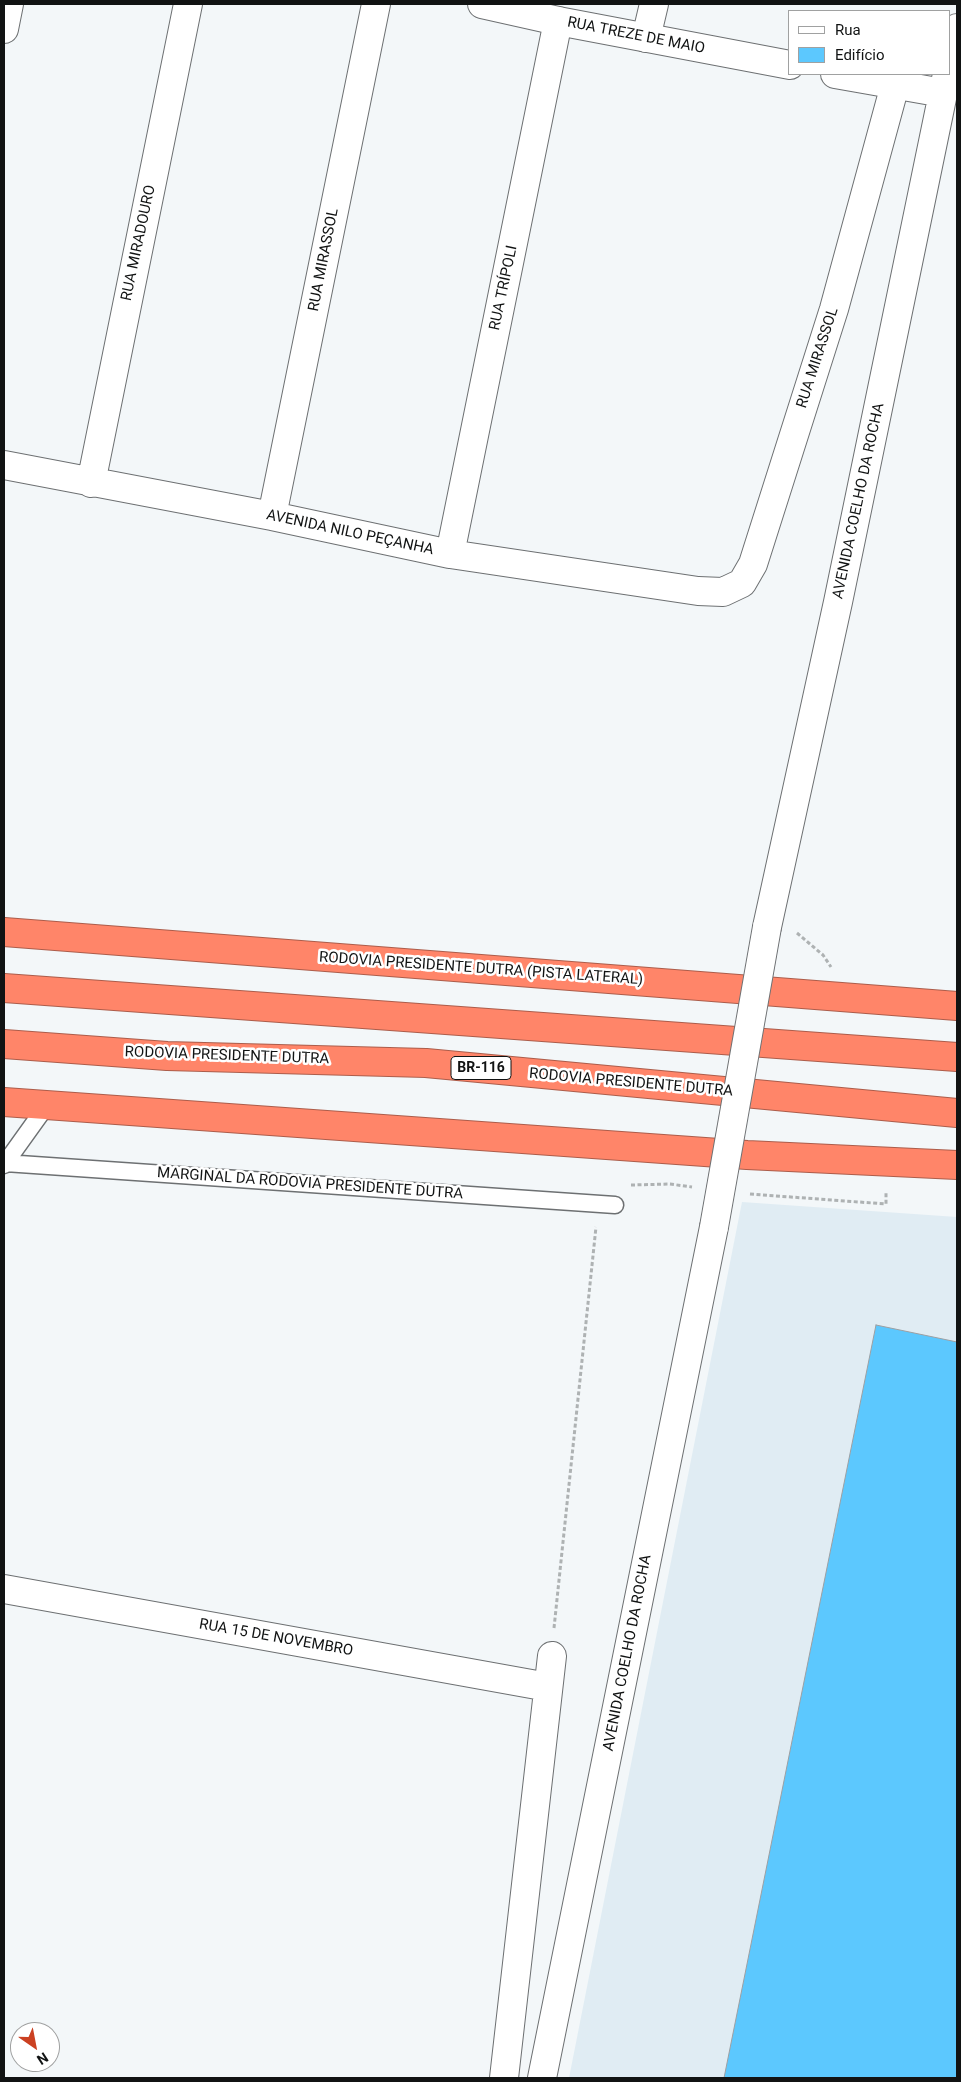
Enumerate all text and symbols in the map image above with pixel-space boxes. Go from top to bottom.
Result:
legend [788,10,951,75]
street label: RUA TREZE DE MAIO [566,14,706,58]
text: Rua [835,21,861,39]
text: Edifício [835,46,884,64]
street label: RUA MIRADOURO [118,183,160,303]
street label: RUA MIRASSOL [305,207,343,313]
street label: RUA TRÍPOLI [486,244,522,332]
street label: RUA MIRASSOL [793,305,843,411]
street label: AVENIDA COELHO DA ROCHA [829,401,889,601]
street label: AVENIDA NILO PEÇANHA [265,506,435,560]
street label: RODOVIA PRESIDENTE DUTRA (PISTA LATERAL) [318,949,644,989]
street label: RODOVIA PRESIDENTE DUTRA [124,1043,330,1069]
road number: BR-116 [451,1056,511,1080]
street label: RODOVIA PRESIDENTE DUTRA [528,1065,734,1101]
street label: MARGINAL DA RODOVIA PRESIDENTE DUTRA [156,1164,464,1204]
street label: AVENIDA COELHO DA ROCHA [600,1553,656,1753]
street label: RUA 15 DE NOVEMBRO [198,1616,354,1660]
north arrow [10,2022,60,2072]
text: N [34,2049,51,2068]

